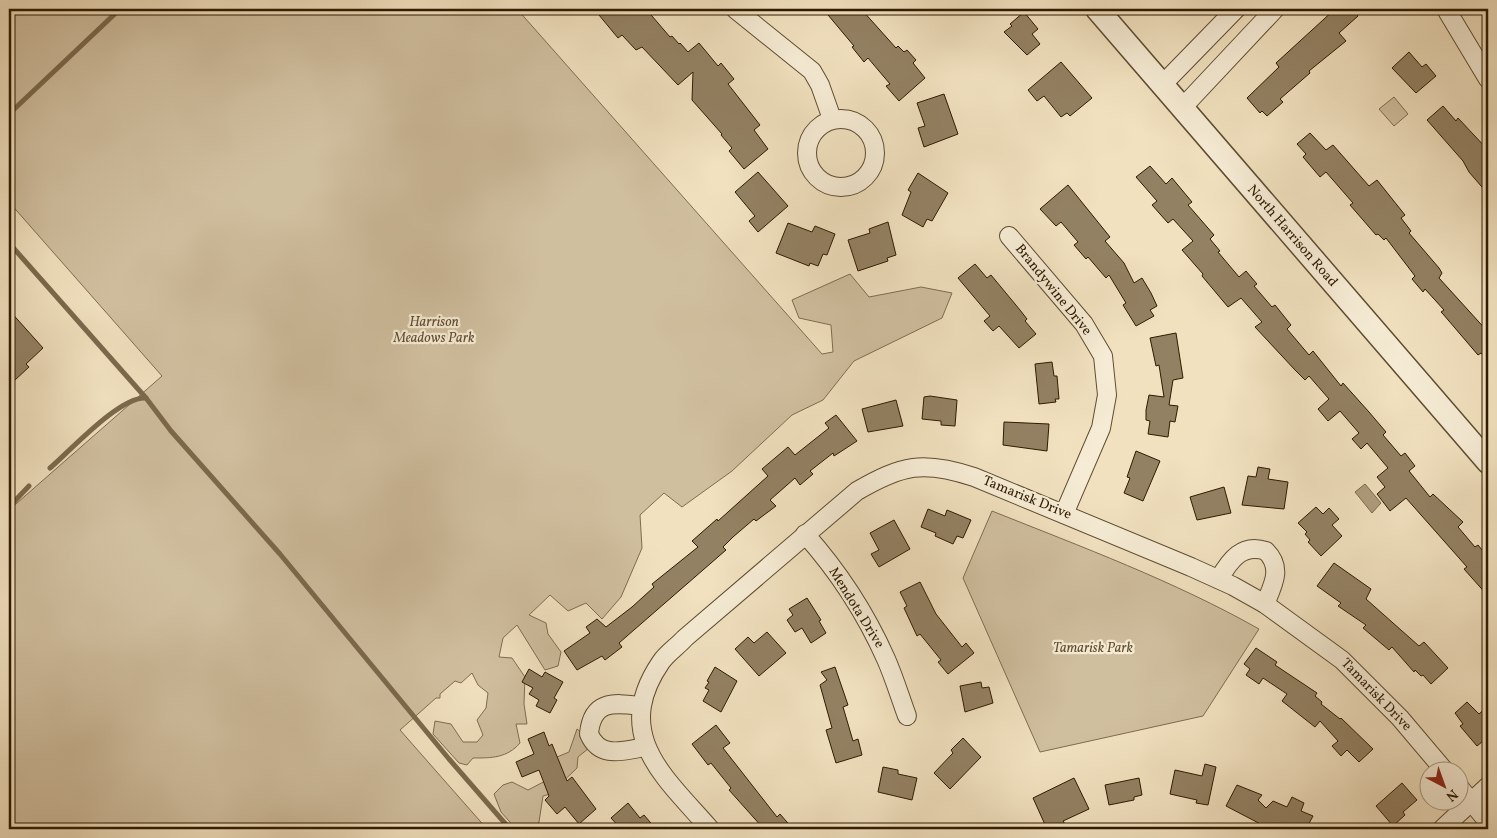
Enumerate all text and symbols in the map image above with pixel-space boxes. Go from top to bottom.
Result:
street label: North Harrison Road [1242,181,1342,291]
street label: Brandywine Drive [1010,240,1096,340]
park label: Harrison Meadows Park [393,313,475,348]
street label: Tamarisk Drive [980,472,1075,525]
street label: Mendota Drive [824,564,889,652]
park label: Tamarisk Park [1053,639,1134,658]
street label: Tamarisk Drive [1336,654,1416,736]
north arrow [1420,760,1470,810]
text: N [1441,784,1462,805]

